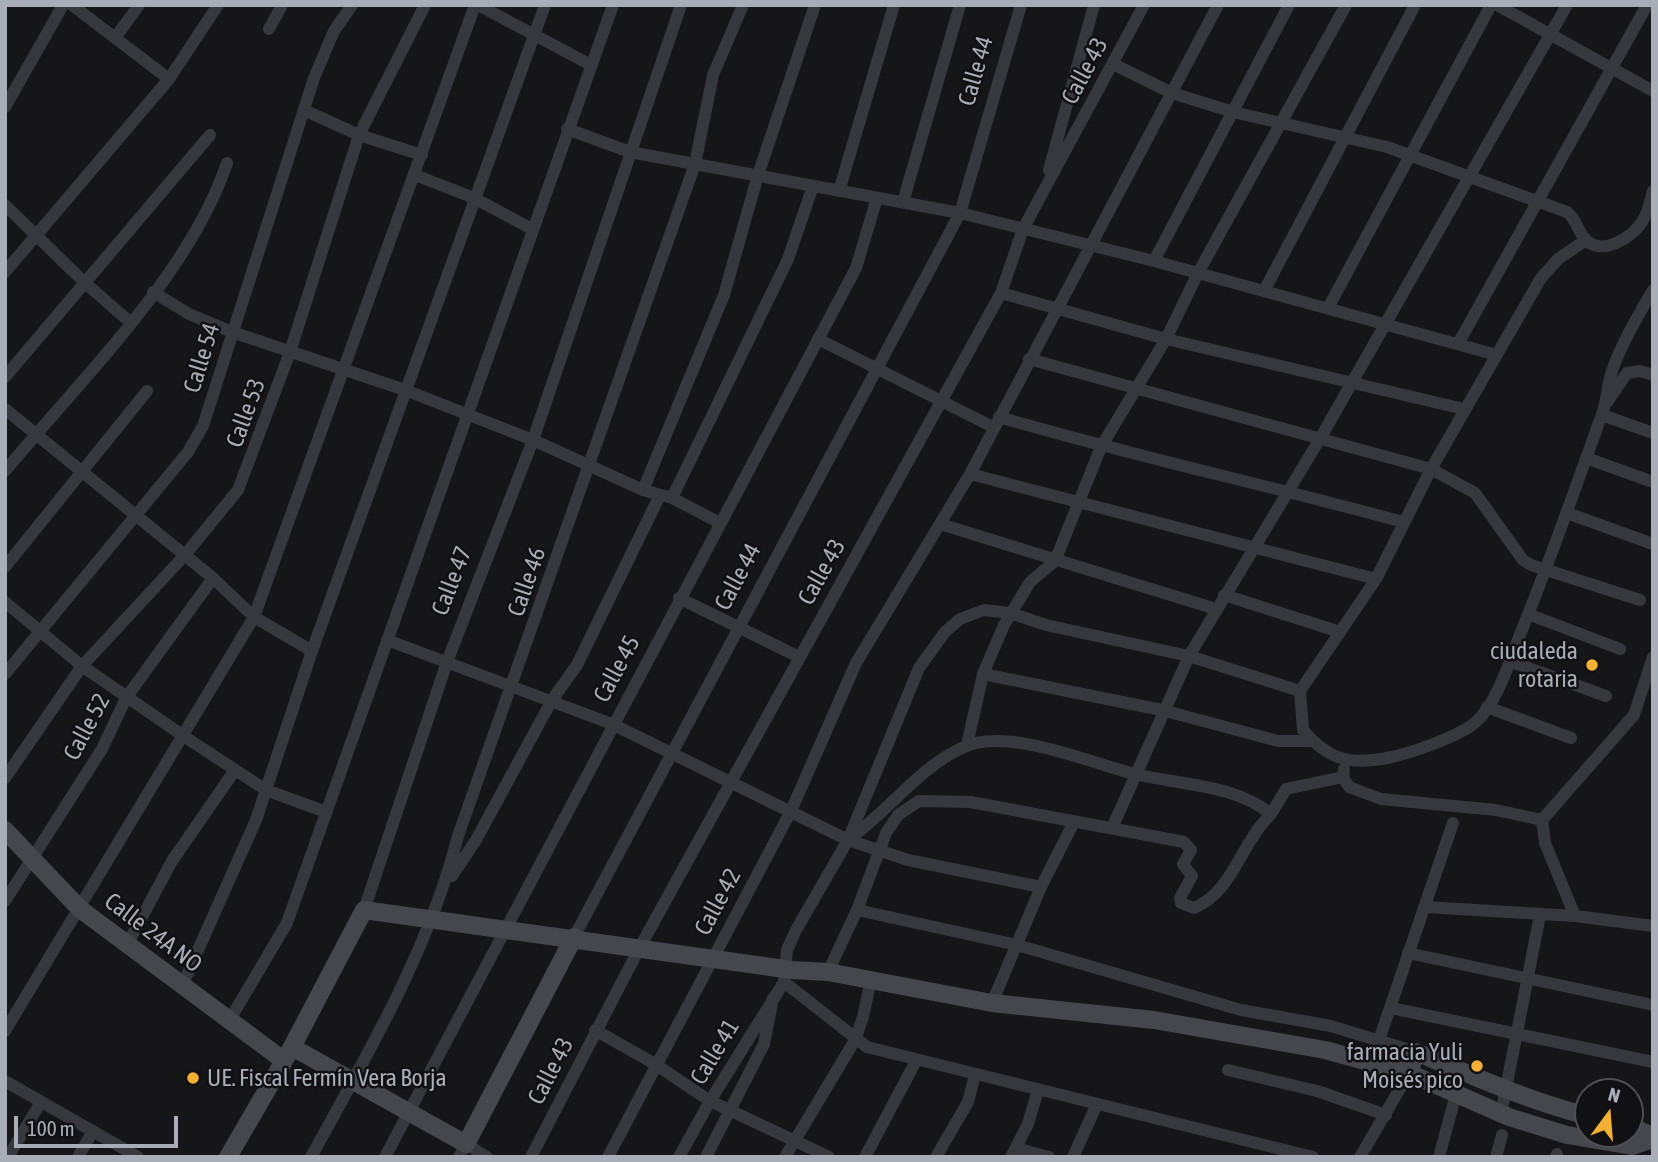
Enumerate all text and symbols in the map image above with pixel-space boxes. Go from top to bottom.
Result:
street label: Calle 44 [952,33,1000,109]
street label: Calle 43 [1056,33,1114,109]
street label: Calle 54 [178,320,226,396]
street label: Calle 53 [220,375,272,451]
street label: Calle 43 [792,534,852,610]
street label: Calle 44 [709,539,767,615]
street label: Calle 47 [426,543,478,619]
street label: Calle 46 [502,544,552,620]
street label: Calle 45 [588,631,646,707]
place label: ciudaleda rotaria [1490,637,1578,693]
marker: ciudaleda rotaria [1584,657,1600,673]
street label: Calle 52 [58,689,116,765]
street label: Calle 42 [689,864,747,940]
street label: Calle 24A NO [99,887,207,979]
street label: Calle 41 [684,1014,746,1090]
street label: Calle 43 [522,1033,580,1109]
place label: farmacia Yuli Moisés pico [1347,1038,1463,1094]
marker: farmacia Yuli Moisés pico [1469,1058,1485,1074]
place label: UE. Fiscal Fermín Vera Borja [207,1064,447,1092]
marker: UE. Fiscal Fermín Vera Borja [185,1070,201,1086]
north arrow [1574,1078,1644,1148]
text: N [1606,1083,1623,1107]
scale bar [18,1102,182,1146]
text: 100 m [27,1116,75,1140]

